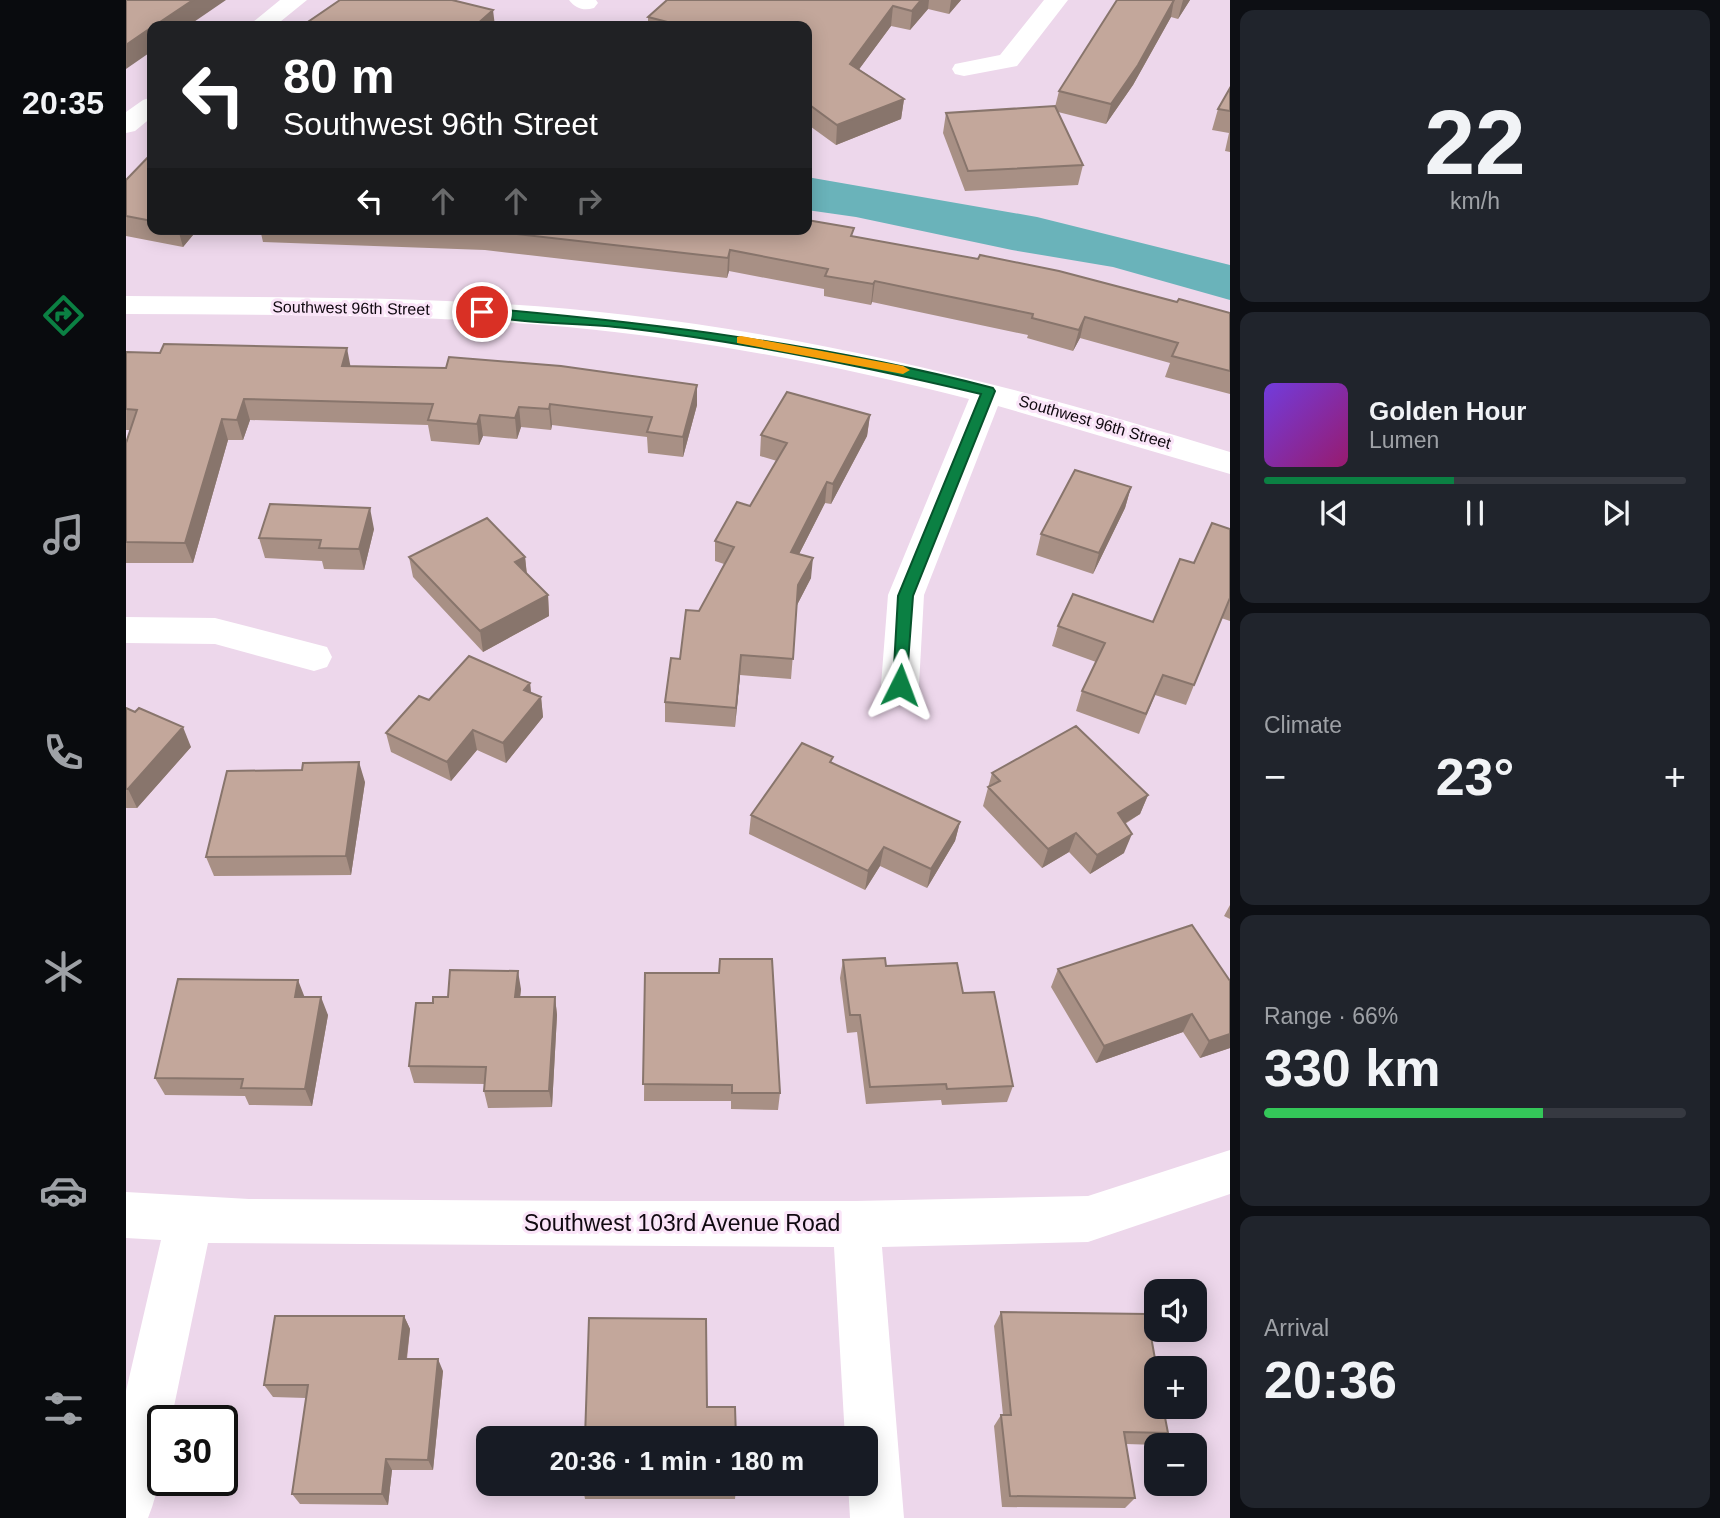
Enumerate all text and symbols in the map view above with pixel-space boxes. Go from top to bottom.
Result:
icon: left [168,49,259,140]
text: 80 m [283,49,395,103]
text: 20:35 [22,85,104,121]
text: 22 [1424,92,1526,193]
text: Southwest 96th Street [283,106,598,142]
icon: left [351,182,389,220]
icon: ahead [424,182,462,220]
icon: ahead [497,182,535,220]
icon: right [570,182,608,220]
text: km/h [1450,188,1500,214]
pin [452,282,512,342]
icon: directions [39,291,88,340]
icon: arrive [463,293,501,331]
street label: Southwest 96th Street [272,298,430,318]
street label: Southwest 96th Street [1017,392,1174,452]
text: Golden Hour [1369,396,1526,426]
text: Lumen [1369,427,1439,453]
icon: previous [1315,494,1353,532]
icon: pause [1456,494,1494,532]
icon: next [1597,494,1635,532]
icon: music [39,510,88,559]
position arrow [863,648,937,722]
text: Climate [1264,712,1342,738]
icon: phone [39,728,88,777]
text: 23° [1436,748,1514,806]
text: − [1264,756,1286,798]
text: + [1664,756,1686,798]
icon: climate [39,947,88,996]
text: Range · 66% [1264,1003,1398,1029]
text: 330 km [1264,1039,1440,1097]
icon: car [39,1166,88,1215]
street label: Southwest 103rd Avenue Road [524,1210,840,1236]
map controls [1144,1279,1207,1496]
button: sound [1144,1279,1207,1342]
text: Arrival [1264,1315,1329,1341]
text: 20:36 [1264,1351,1397,1409]
button: + [1144,1356,1207,1419]
icon: filters [39,1384,88,1433]
speed limit sign: 30 [147,1405,238,1496]
button: − [1144,1433,1207,1496]
text: 20:36 · 1 min · 180 m [550,1446,804,1476]

